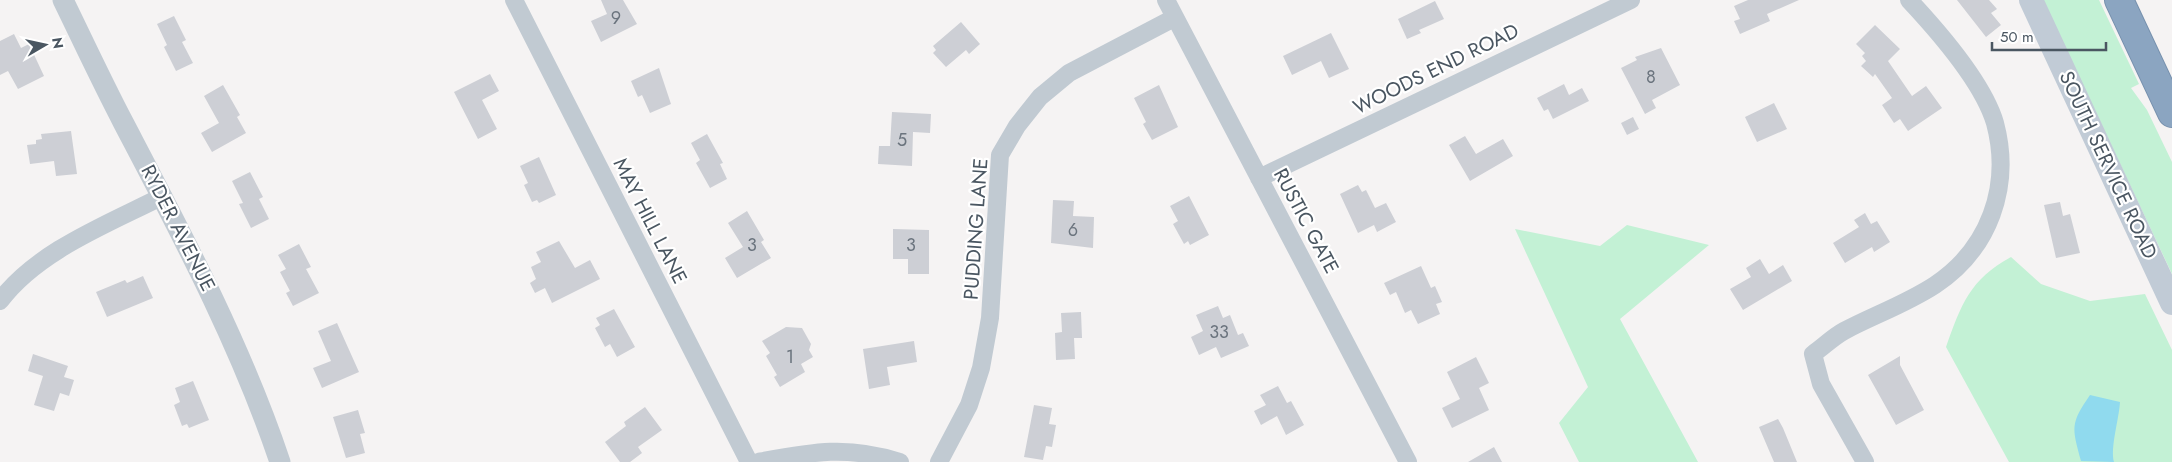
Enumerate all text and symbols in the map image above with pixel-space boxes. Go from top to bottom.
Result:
house number: 9 [611,5,621,31]
street label: WOODS END ROAD [1348,16,1524,122]
north arrow [20,20,70,70]
scale bar [1992,20,2106,52]
text: 50 m [2000,26,2034,48]
text: N [47,36,69,50]
house number: 8 [1646,64,1656,90]
street label: SOUTH SERVICE ROAD [2052,66,2164,264]
house number: 5 [897,127,907,153]
street label: MAY HILL LANE [606,153,694,289]
street label: PUDDING LANE [957,157,995,301]
street label: RYDER AVENUE [134,160,222,296]
street label: RUSTIC GATE [1266,163,1346,279]
house number: 6 [1068,217,1078,243]
house number: 3 [747,232,757,258]
house number: 3 [906,232,916,258]
house number: 33 [1209,319,1229,345]
house number: 1 [786,344,794,370]

